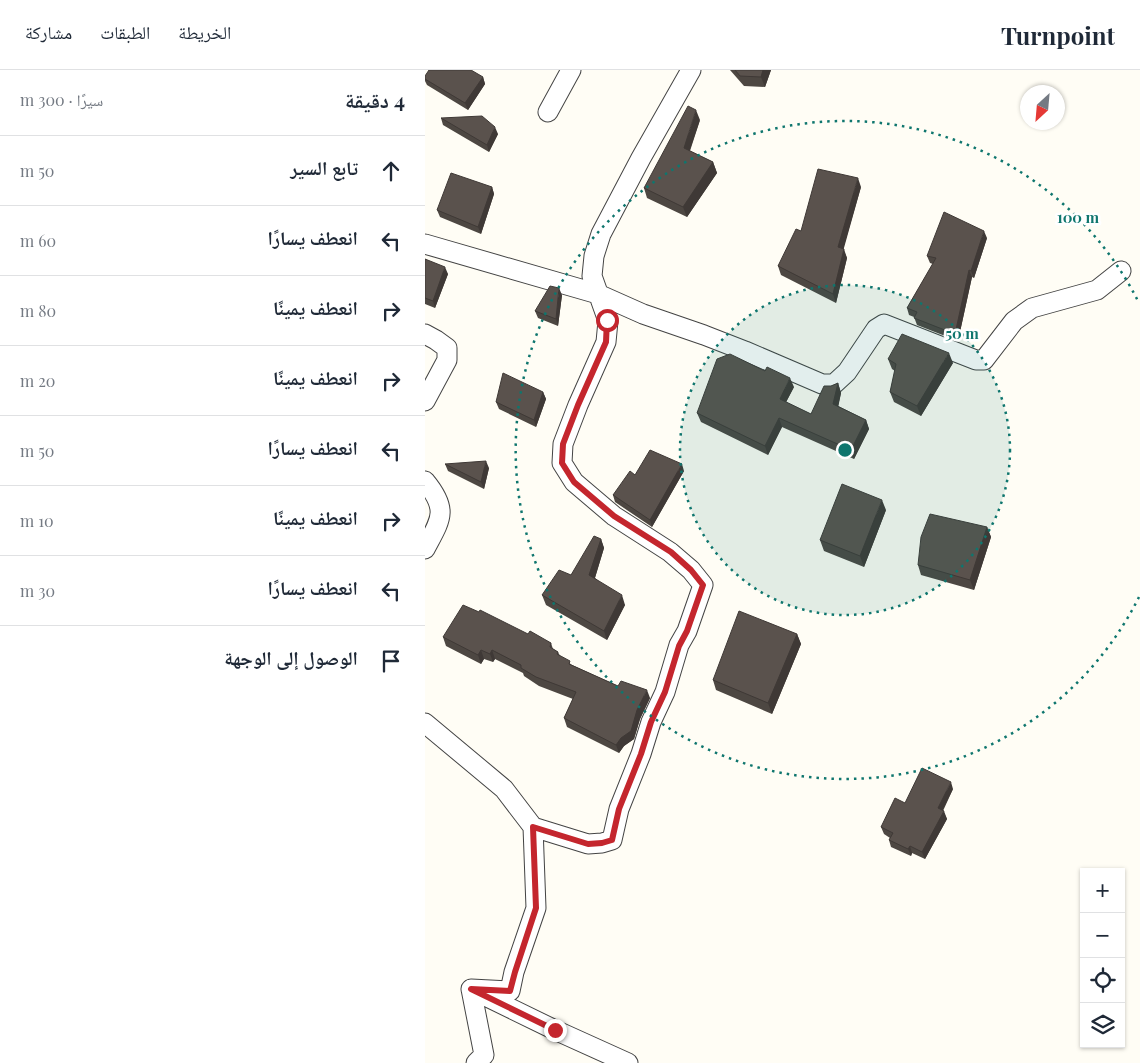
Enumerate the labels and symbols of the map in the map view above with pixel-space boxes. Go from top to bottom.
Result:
north arrow [1020,85,1065,130]
text: 100 m [1057,207,1100,227]
route start [596,309,619,332]
text: 50 m [945,323,979,343]
centre of rings [836,441,854,459]
route end [544,1019,567,1042]

